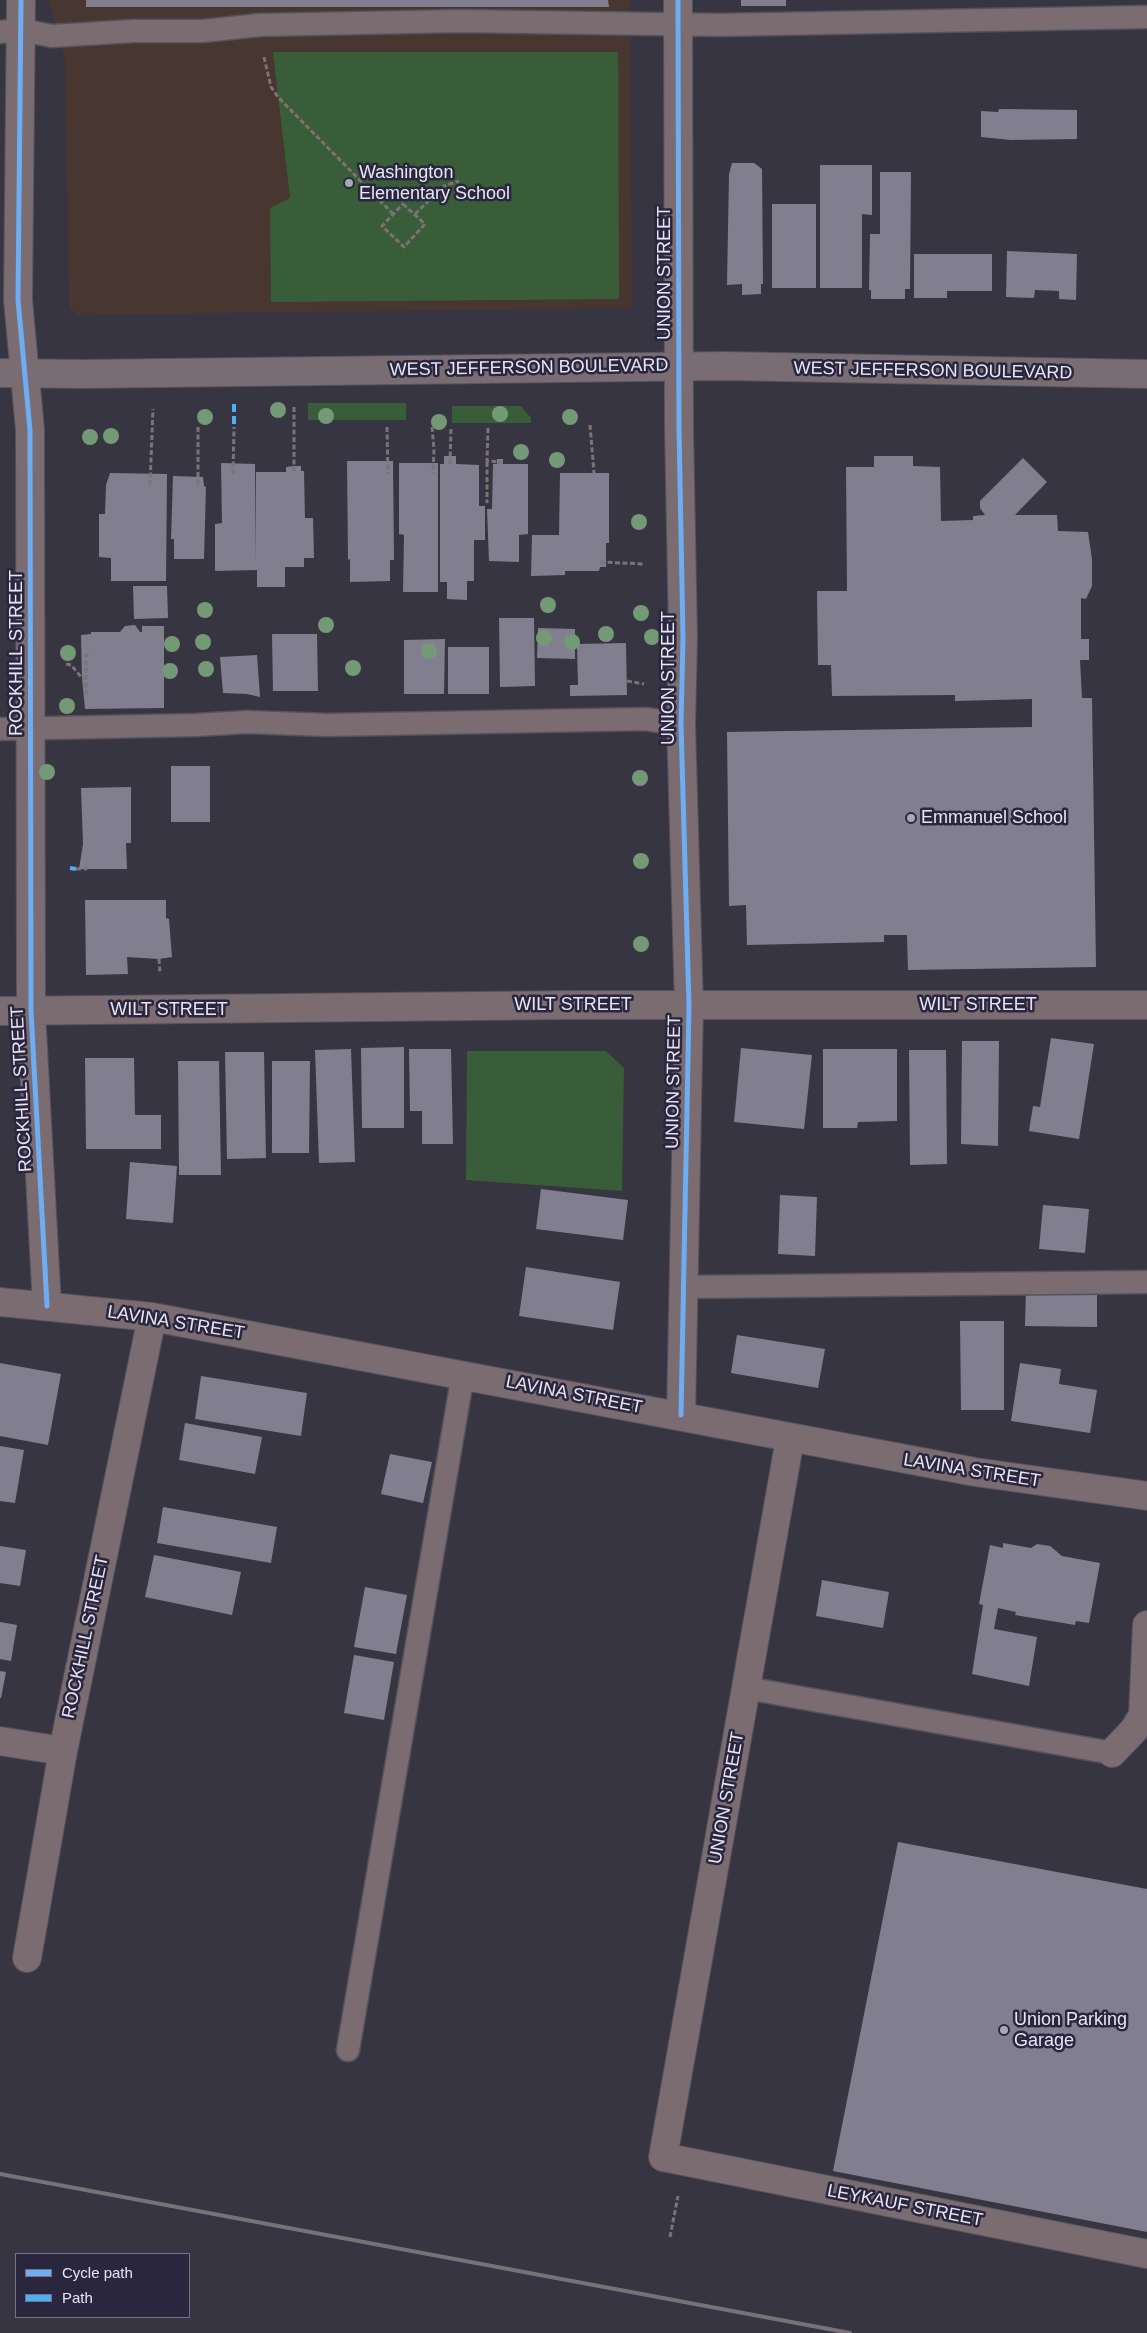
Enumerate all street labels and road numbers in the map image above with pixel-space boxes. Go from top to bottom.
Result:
street label: UNION STREET [654,206,676,340]
street label: WEST JEFFERSON BOULEVARD [389,355,669,381]
street label: WEST JEFFERSON BOULEVARD [793,358,1073,384]
street label: ROCKHILL STREET [6,570,28,736]
street label: UNION STREET [658,611,680,745]
street label: WILT STREET [514,994,632,1016]
street label: WILT STREET [919,994,1037,1016]
street label: WILT STREET [110,999,228,1021]
street label: ROCKHILL STREET [7,1006,37,1172]
street label: UNION STREET [662,1015,686,1149]
street label: LAVINA STREET [106,1301,246,1345]
street label: LAVINA STREET [504,1371,644,1419]
street label: LAVINA STREET [902,1449,1042,1493]
street label: ROCKHILL STREET [58,1554,114,1720]
street label: UNION STREET [705,1730,749,1866]
street label: LEYKAUF STREET [825,2180,985,2232]

